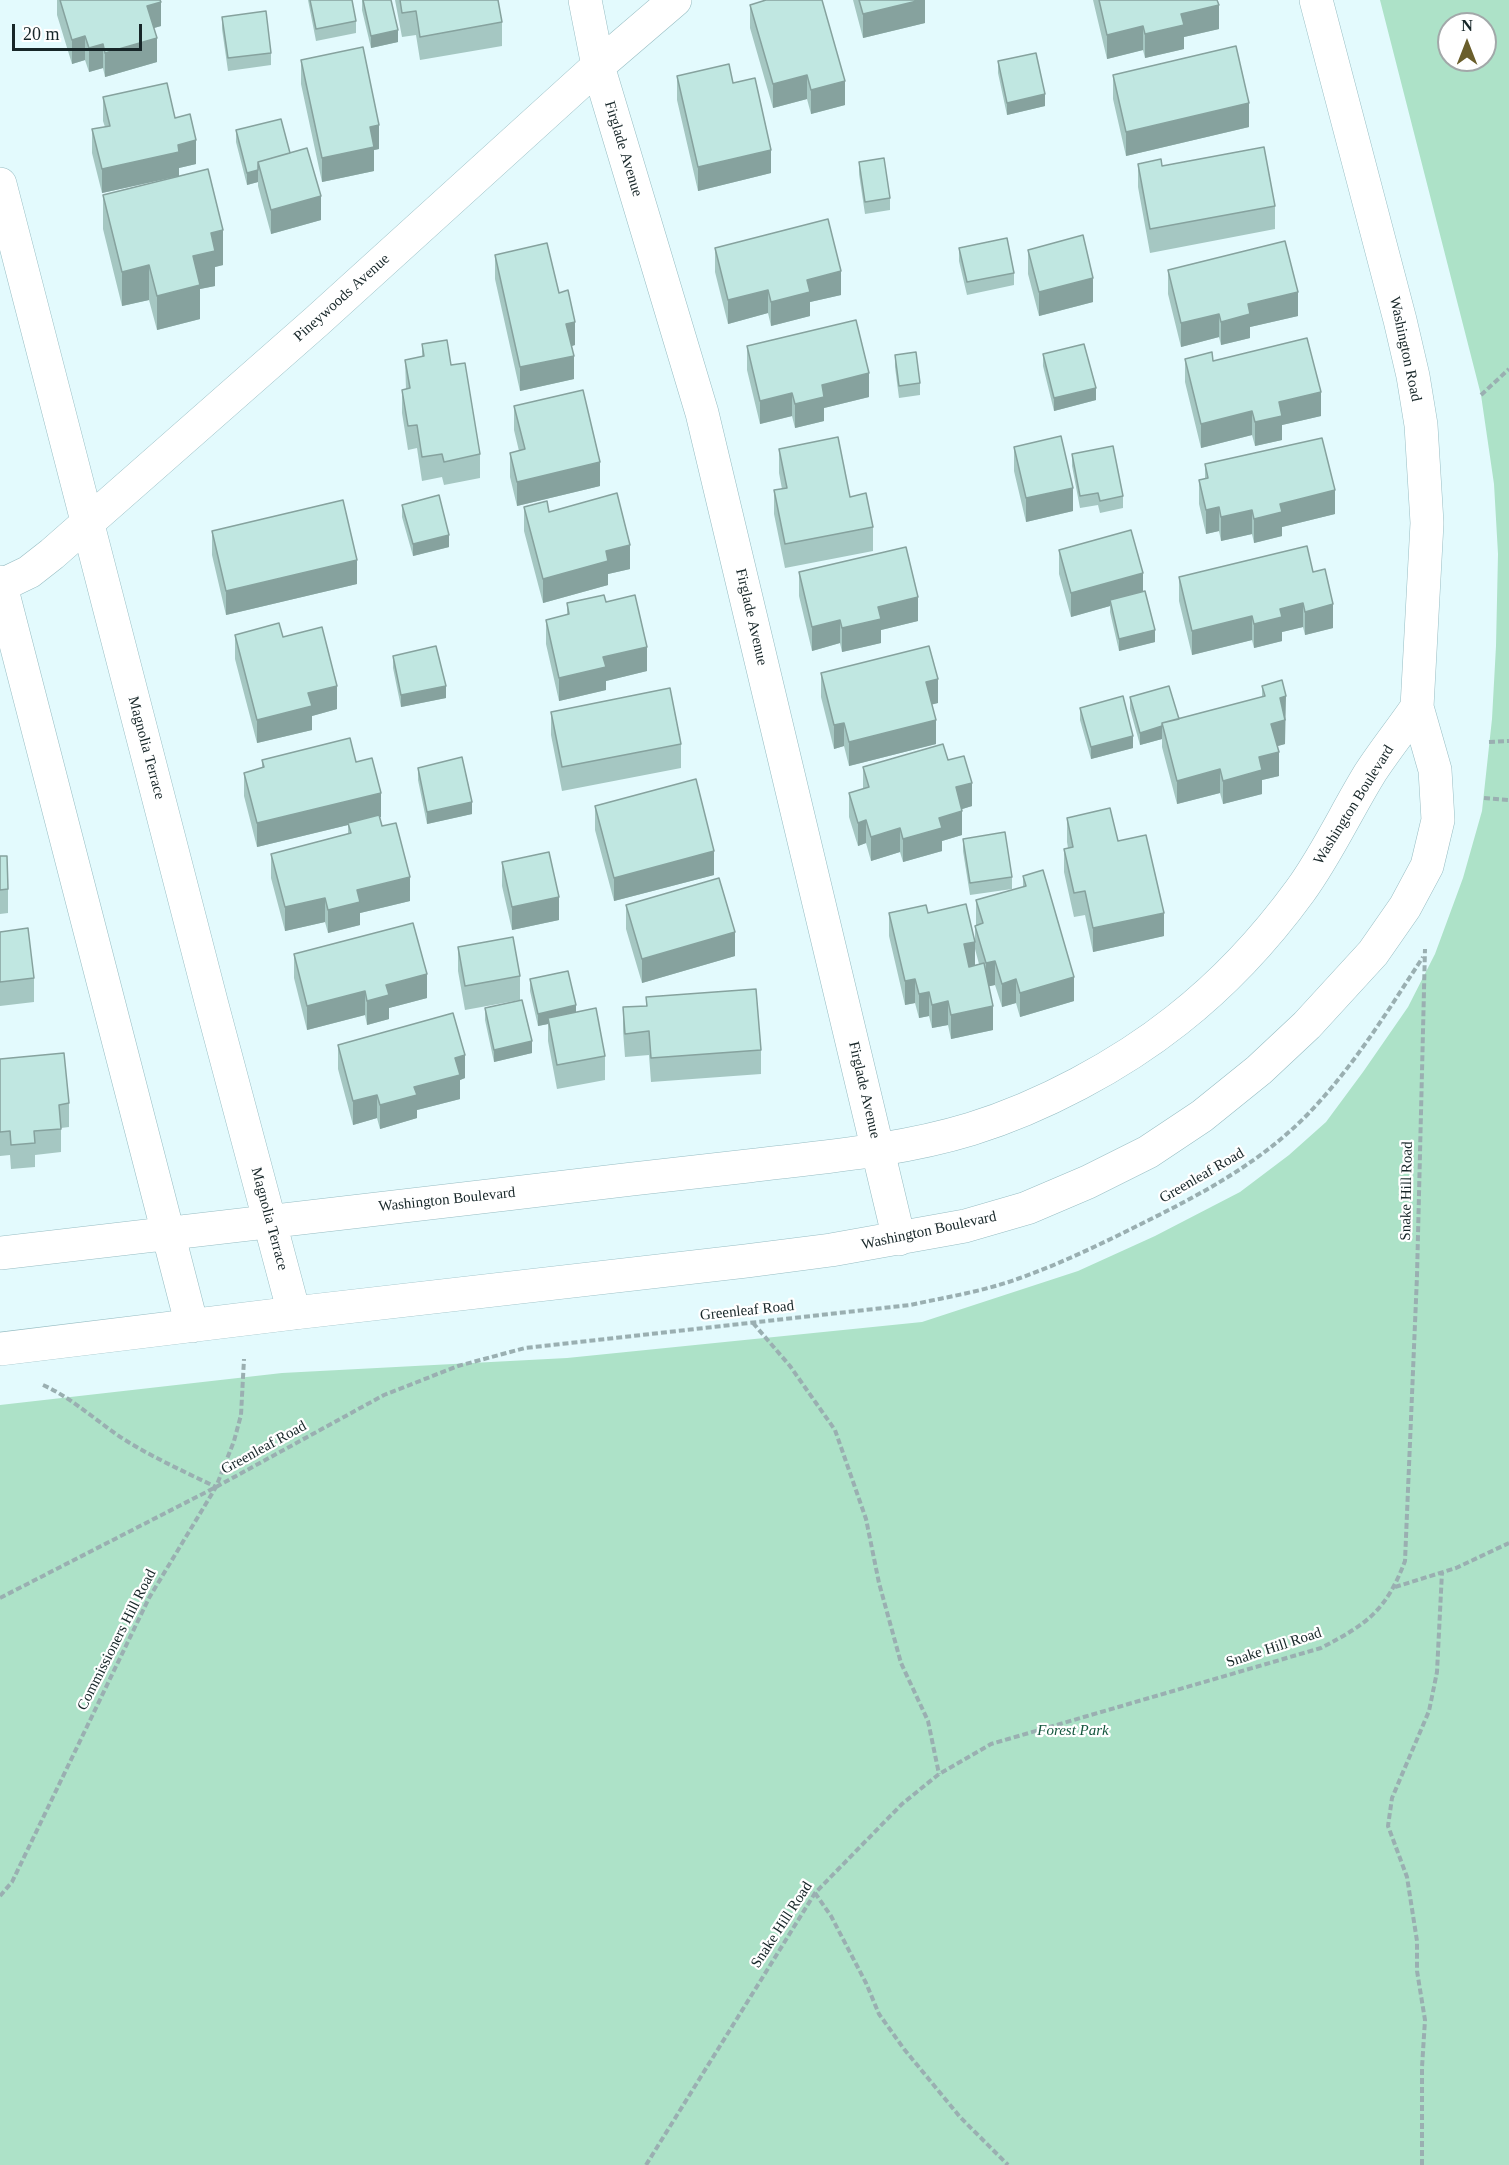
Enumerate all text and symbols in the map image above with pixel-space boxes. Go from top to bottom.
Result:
scale bar [15,12,146,50]
north arrow [1437,12,1497,72]
text: N [1461,17,1473,34]
text: 20 m [23,24,60,44]
street label: Firglade Avenue [600,99,646,199]
street label: Pineywoods Avenue [290,250,394,346]
street label: Washington Road [1385,295,1425,403]
street label: Firglade Avenue [731,567,771,667]
street label: Magnolia Terrace [124,694,168,802]
street label: Washington Boulevard [1310,742,1398,868]
street label: Firglade Avenue [844,1040,884,1140]
street label: Snake Hill Road [1397,1141,1417,1241]
street label: Greenleaf Road [1157,1145,1247,1207]
street label: Magnolia Terrace [247,1165,291,1273]
street label: Washington Boulevard [378,1184,516,1216]
street label: Washington Boulevard [860,1208,998,1254]
street label: Greenleaf Road [699,1297,795,1325]
street label: Greenleaf Road [218,1417,310,1479]
street label: Commissioners Hill Road [74,1566,160,1714]
street label: Snake Hill Road [1224,1624,1324,1672]
park label: Forest Park [1037,1722,1109,1740]
street label: Snake Hill Road [747,1879,817,1971]

